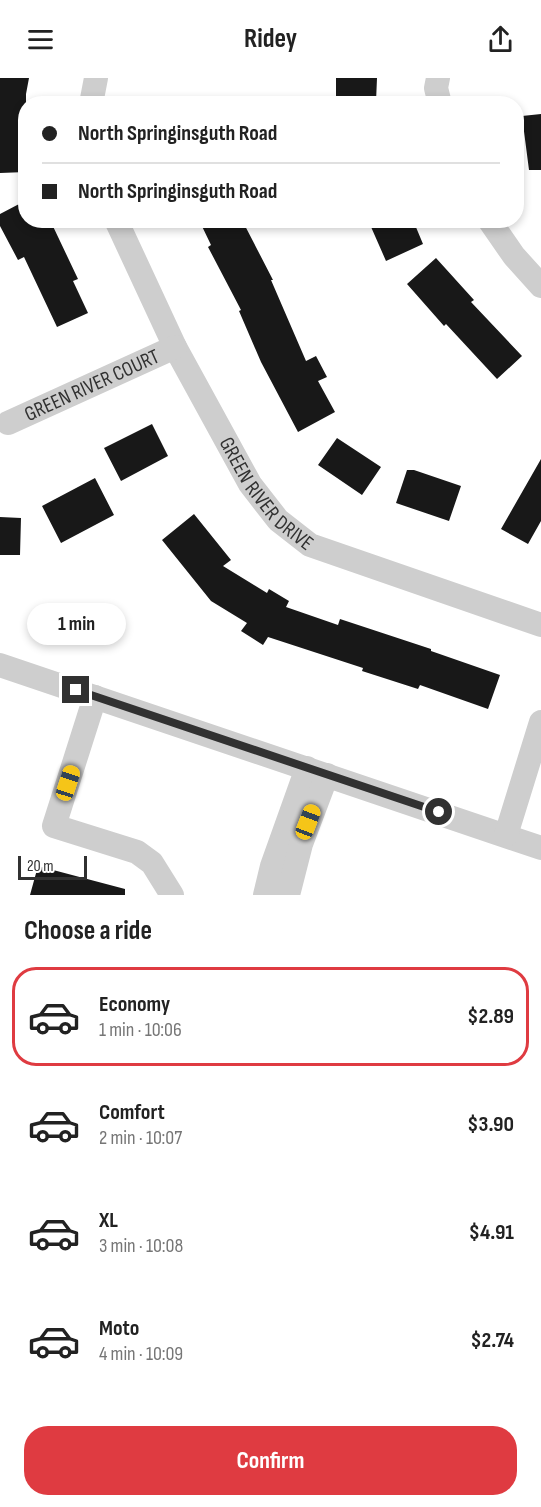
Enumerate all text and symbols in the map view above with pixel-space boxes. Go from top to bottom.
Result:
icon: menu [24,23,57,56]
text: Ridey [244,23,297,55]
icon: share [484,23,517,56]
text: North Springinsguth Road [78,120,277,147]
text: North Springinsguth Road [78,178,277,205]
street label: GREEN RIVER COURT [20,343,164,426]
street label: GREEN RIVER DRIVE [214,433,319,556]
callout: 1 min [26,603,125,645]
text: 1 min [58,612,95,636]
route end [62,676,89,703]
car [54,763,82,803]
route start [425,798,452,825]
car [293,802,323,842]
scale bar [18,853,87,880]
text: 20 m [27,857,54,876]
text: Choose a ride [24,915,152,947]
icon: car [27,990,81,1044]
text: Economy [99,991,170,1018]
text: $2.89 [467,1003,514,1030]
text: 1 min · 10:06 [99,1018,182,1042]
icon: car [27,1098,81,1152]
text: Comfort [99,1099,165,1126]
text: $3.90 [467,1111,514,1138]
text: 2 min · 10:07 [99,1126,182,1150]
icon: car [27,1206,81,1260]
text: XL [99,1207,118,1234]
text: $4.91 [469,1219,514,1246]
text: 3 min · 10:08 [99,1234,183,1258]
icon: car [27,1314,81,1368]
text: Moto [99,1315,139,1342]
text: $2.74 [470,1327,514,1354]
text: 4 min · 10:09 [99,1342,183,1366]
button: Confirm [24,1426,517,1495]

